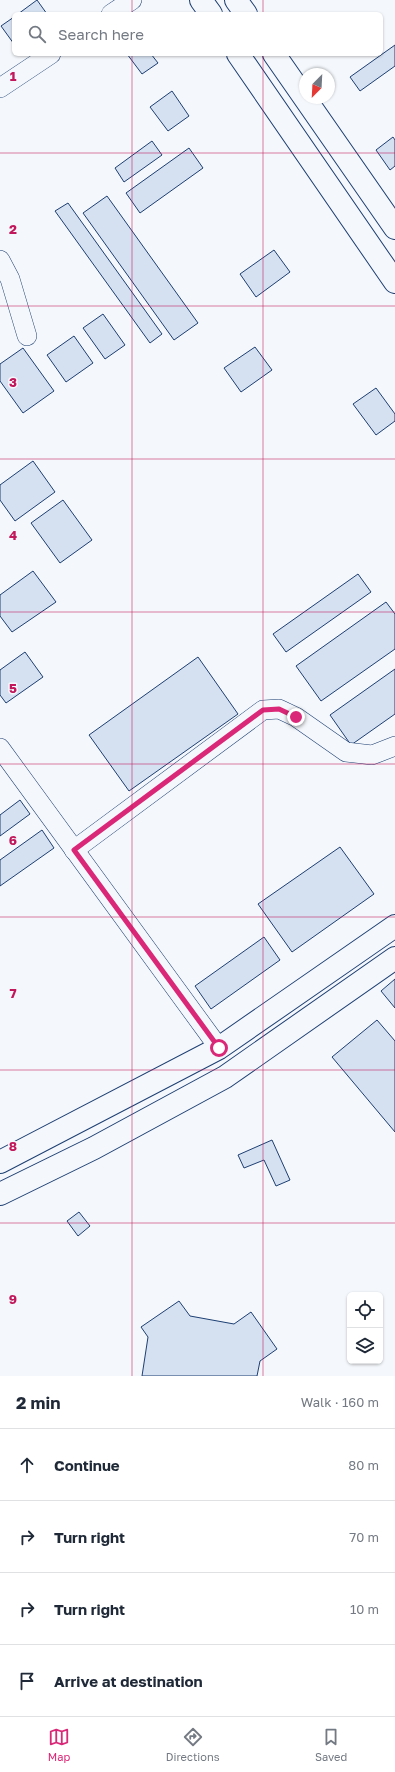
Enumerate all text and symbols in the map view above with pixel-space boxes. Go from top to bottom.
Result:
search box [12,12,383,56]
icon: search [26,23,48,45]
text: Search here [58,25,144,43]
text: 1 [10,68,17,84]
north arrow [299,68,335,104]
text: 2 [9,221,17,237]
text: 3 [9,374,17,390]
text: 4 [9,527,17,543]
text: 5 [9,680,17,696]
route end [287,708,305,726]
text: 6 [9,832,17,848]
text: 7 [9,985,17,1001]
route start [210,1039,228,1057]
text: 8 [9,1138,17,1154]
text: 9 [9,1291,17,1307]
map controls [347,1292,383,1364]
button: locate [347,1292,383,1328]
button: layers [347,1328,383,1364]
text: 2 min [16,1392,60,1413]
text: Walk · 160 m [301,1394,379,1410]
icon: ahead [16,1454,38,1476]
text: Continue [54,1456,120,1474]
text: 80 m [348,1457,379,1473]
icon: right [16,1526,38,1548]
text: Turn right [54,1528,125,1546]
text: 70 m [349,1529,379,1545]
icon: right [16,1598,38,1620]
text: Turn right [54,1600,125,1618]
text: 10 m [350,1601,379,1617]
icon: arrive [16,1670,38,1692]
text: Arrive at destination [54,1672,203,1690]
tab: Map [48,1726,70,1763]
tab: Directions [166,1726,220,1763]
tab: Saved [315,1726,347,1763]

